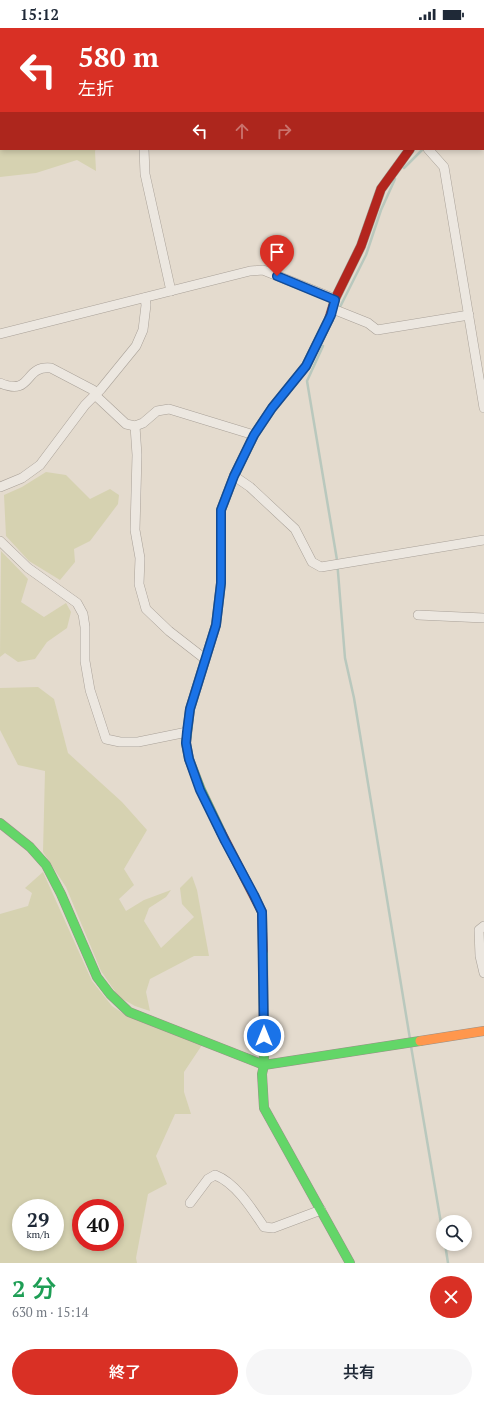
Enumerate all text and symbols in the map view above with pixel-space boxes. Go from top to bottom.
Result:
text: 15:12 [20,4,59,24]
text: 580 m [78,38,159,75]
icon: left [12,44,64,96]
text: 左折 [78,76,114,100]
icon: left [189,120,211,142]
icon: ahead [231,120,253,142]
icon: right [273,120,295,142]
pin [260,235,294,276]
icon: arrive [266,241,288,263]
position arrow [243,1015,285,1057]
speed limit sign: 40 [72,1199,124,1251]
text: 29 [27,1206,49,1233]
map controls [436,1215,472,1251]
button: search [436,1215,472,1251]
text: km/h [26,1228,50,1241]
text: 2 分 [12,1272,56,1304]
button: close [430,1276,472,1318]
text: 630 m · 15:14 [12,1303,89,1321]
button: 終了 [12,1349,238,1395]
button: 共有 [246,1349,472,1395]

